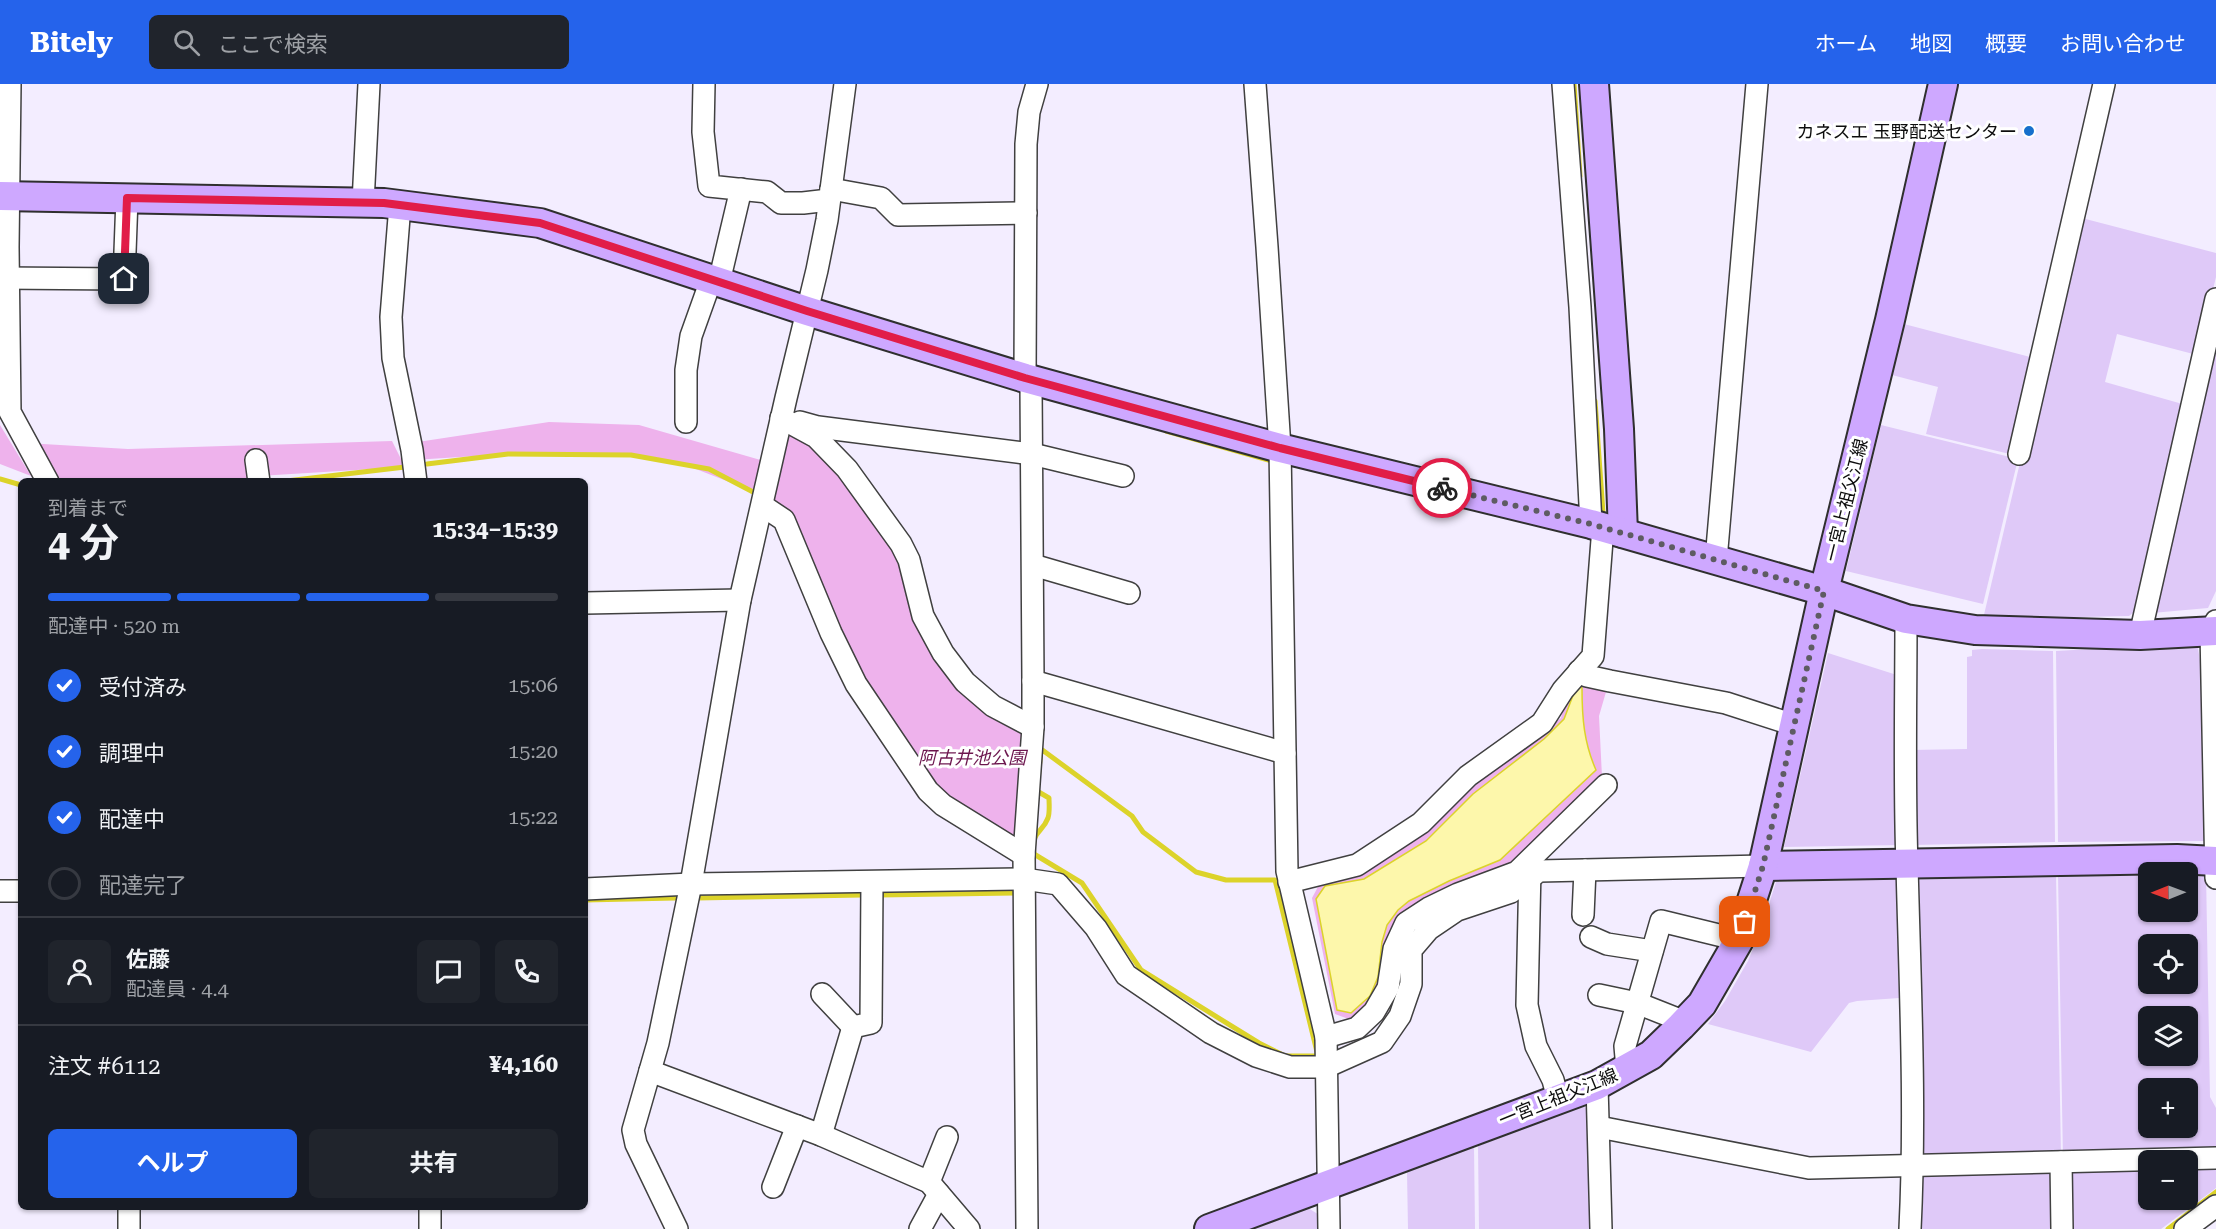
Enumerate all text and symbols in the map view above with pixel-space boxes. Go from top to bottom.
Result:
search box [149,15,569,69]
text: Bitely [30,26,113,59]
icon: search [170,26,203,59]
text: ここで検索 [218,32,328,57]
text: ホーム [1815,32,1877,56]
text: 地図 [1910,32,1952,56]
text: 概要 [1985,32,2027,56]
text: お問い合わせ [2060,32,2186,56]
place label: カネスエ 玉野配送センター [1796,121,2017,142]
marker: カネスエ 玉野配送センター [2022,124,2036,138]
pin [98,253,149,304]
icon: home [107,262,140,295]
street label: 一宮上祖父江線 [1821,436,1871,564]
courier [1412,458,1472,518]
icon: bike [1426,472,1459,505]
text: 到着まで [48,496,128,520]
text: 15:34–15:39 [432,517,558,542]
text: 4 分 [48,520,119,566]
text: 配達中 · 520 m [48,614,180,638]
icon: check [48,669,81,702]
text: 15:06 [508,673,558,697]
text: 受付済み [99,675,187,700]
icon: check [48,735,81,768]
text: 15:20 [508,739,558,763]
text: 調理中 [99,741,165,766]
park label: 阿古井池公園 [918,747,1029,768]
icon: check [48,801,81,834]
text: 15:22 [508,805,558,829]
text: 配達中 [99,807,165,832]
north arrow [2138,862,2198,922]
map controls [2138,862,2198,1210]
text: 配達完了 [99,873,187,898]
pin [1719,896,1770,947]
icon: bag [1728,905,1761,938]
button: locate [2138,934,2198,994]
button: person [48,940,111,1003]
button: chat [417,940,480,1003]
button: phone [495,940,558,1003]
text: 佐藤 [126,947,170,972]
text: 配達員 · 4.4 [126,977,229,1001]
button: layers [2138,1006,2198,1066]
text: ¥4,160 [489,1052,558,1077]
text: 注文 #6112 [48,1054,161,1079]
street label: 一宮上祖父江線 [1496,1064,1620,1130]
button: + [2138,1078,2198,1138]
button: ヘルプ [48,1129,297,1198]
button: 共有 [309,1129,558,1198]
button: − [2138,1150,2198,1210]

